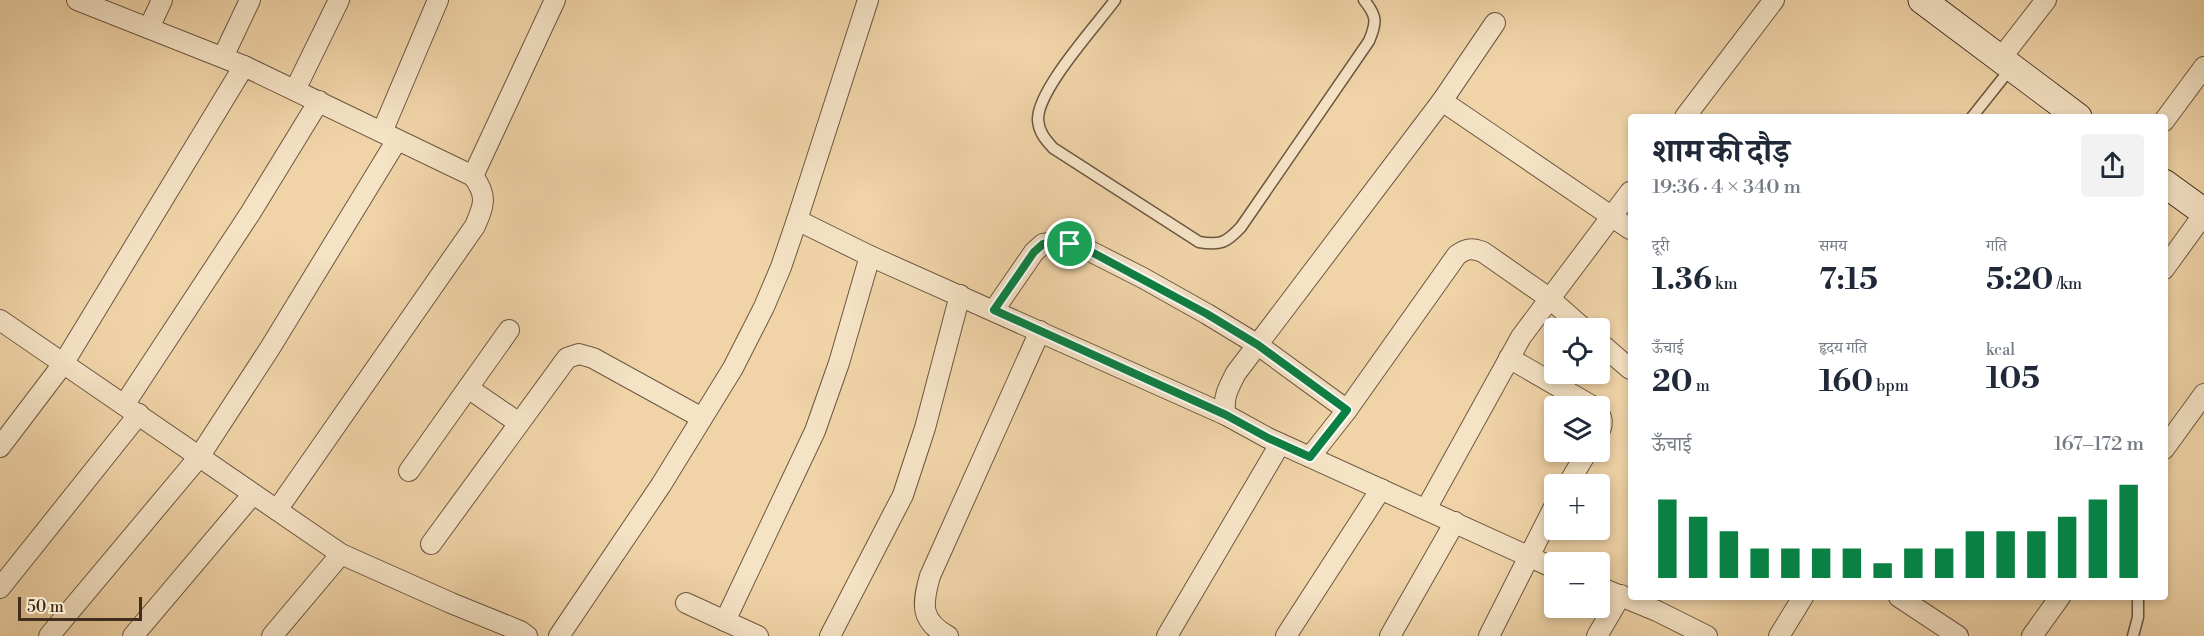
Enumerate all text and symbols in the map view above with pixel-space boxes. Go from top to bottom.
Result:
text: शाम की दौड़ [1652,132,1790,173]
button: share [2081,134,2144,197]
text: 19:36 · 4 × 340 m [1652,175,1801,200]
pin [1044,218,1095,269]
icon: arrive [1053,227,1086,260]
text: दूरी [1652,236,1669,256]
text: समय [1819,236,1847,256]
text: गति [1986,236,2007,256]
text: 1.36 [1652,261,1712,299]
text: 7:15 [1819,261,1878,299]
text: 5:20 [1986,261,2053,299]
text: km [1712,274,1738,294]
text: /km [2053,274,2082,294]
map controls [1544,318,1610,618]
button: locate [1544,318,1610,384]
text: ऊँचाई [1652,338,1684,358]
text: हृदय गति [1819,338,1867,358]
text: kcal [1986,340,2015,360]
text: 105 [1986,360,2040,398]
text: 20 [1652,363,1693,401]
text: 160 [1819,363,1873,401]
text: m [1693,376,1710,396]
text: bpm [1873,376,1909,396]
button: layers [1544,396,1610,462]
text: 167–172 m [2054,432,2144,457]
text: ऊँचाई [1652,433,1691,458]
button: + [1544,474,1610,540]
button: − [1544,552,1610,618]
scale bar [18,594,142,622]
text: 50 m [27,597,64,617]

